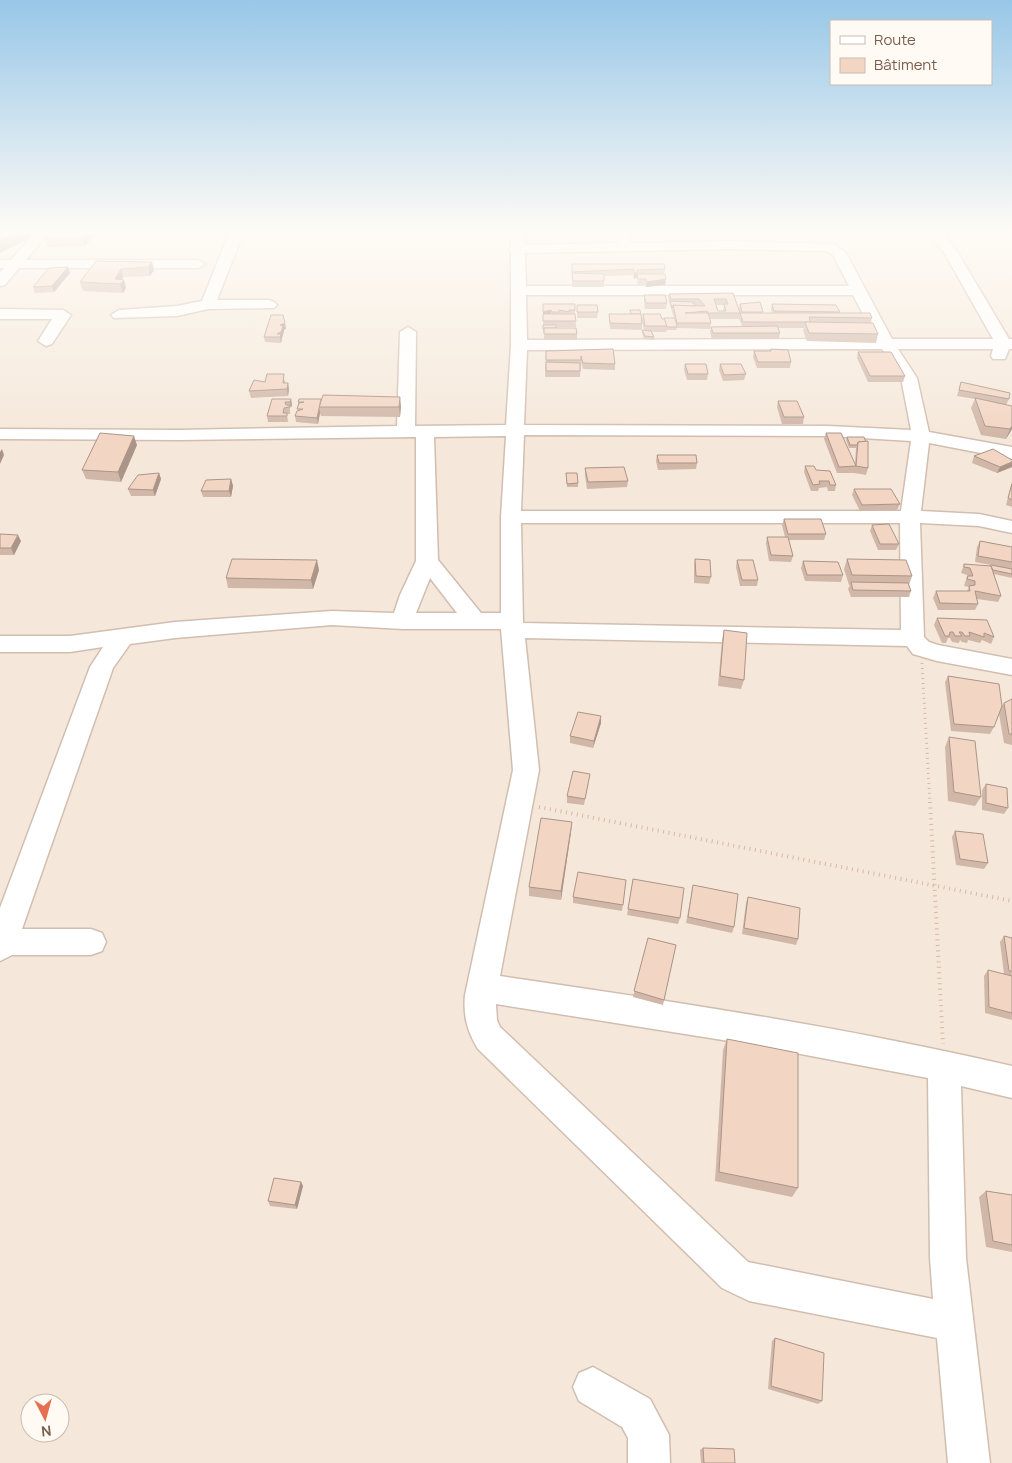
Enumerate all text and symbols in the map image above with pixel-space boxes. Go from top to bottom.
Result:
legend [830,20,992,85]
text: Route [874,29,916,50]
text: Bâtiment [874,54,937,75]
north arrow [20,1393,70,1443]
text: N [40,1421,52,1441]

